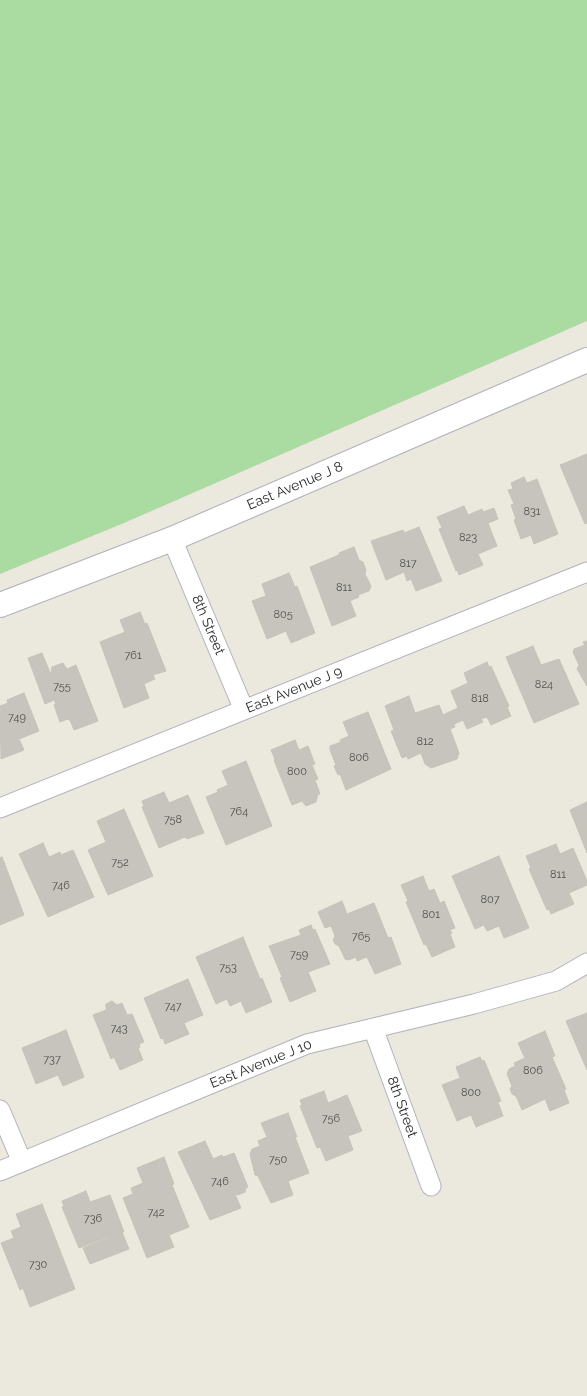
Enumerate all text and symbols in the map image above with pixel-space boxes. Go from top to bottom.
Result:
street label: East Avenue J 8 [245,458,345,514]
house number: 831 [523,505,541,519]
house number: 823 [459,531,477,545]
house number: 817 [399,557,417,571]
house number: 811 [336,581,352,595]
street label: 8th Street [188,592,228,658]
house number: 805 [273,608,293,622]
house number: 761 [124,649,142,663]
street label: East Avenue J 9 [243,663,345,717]
house number: 824 [535,678,553,692]
house number: 755 [53,680,71,694]
house number: 818 [471,692,489,706]
house number: 749 [8,711,26,725]
house number: 812 [417,735,433,749]
house number: 806 [349,751,369,765]
house number: 800 [287,765,307,779]
house number: 764 [230,805,248,819]
house number: 758 [164,813,182,827]
house number: 752 [111,856,129,870]
house number: 811 [550,868,566,882]
house number: 746 [52,879,70,893]
house number: 807 [480,893,500,907]
house number: 801 [422,908,440,922]
house number: 765 [352,930,370,944]
house number: 759 [290,948,308,962]
house number: 753 [219,961,237,975]
house number: 747 [164,1000,182,1014]
house number: 743 [110,1022,128,1036]
street label: East Avenue J 10 [207,1036,315,1092]
house number: 737 [43,1053,61,1067]
house number: 806 [523,1064,543,1078]
street label: 8th Street [383,1074,421,1140]
house number: 800 [461,1086,481,1100]
house number: 756 [322,1112,340,1126]
house number: 750 [269,1153,287,1167]
house number: 746 [211,1175,229,1189]
house number: 742 [147,1206,165,1220]
house number: 736 [84,1212,102,1226]
house number: 730 [29,1258,47,1272]

